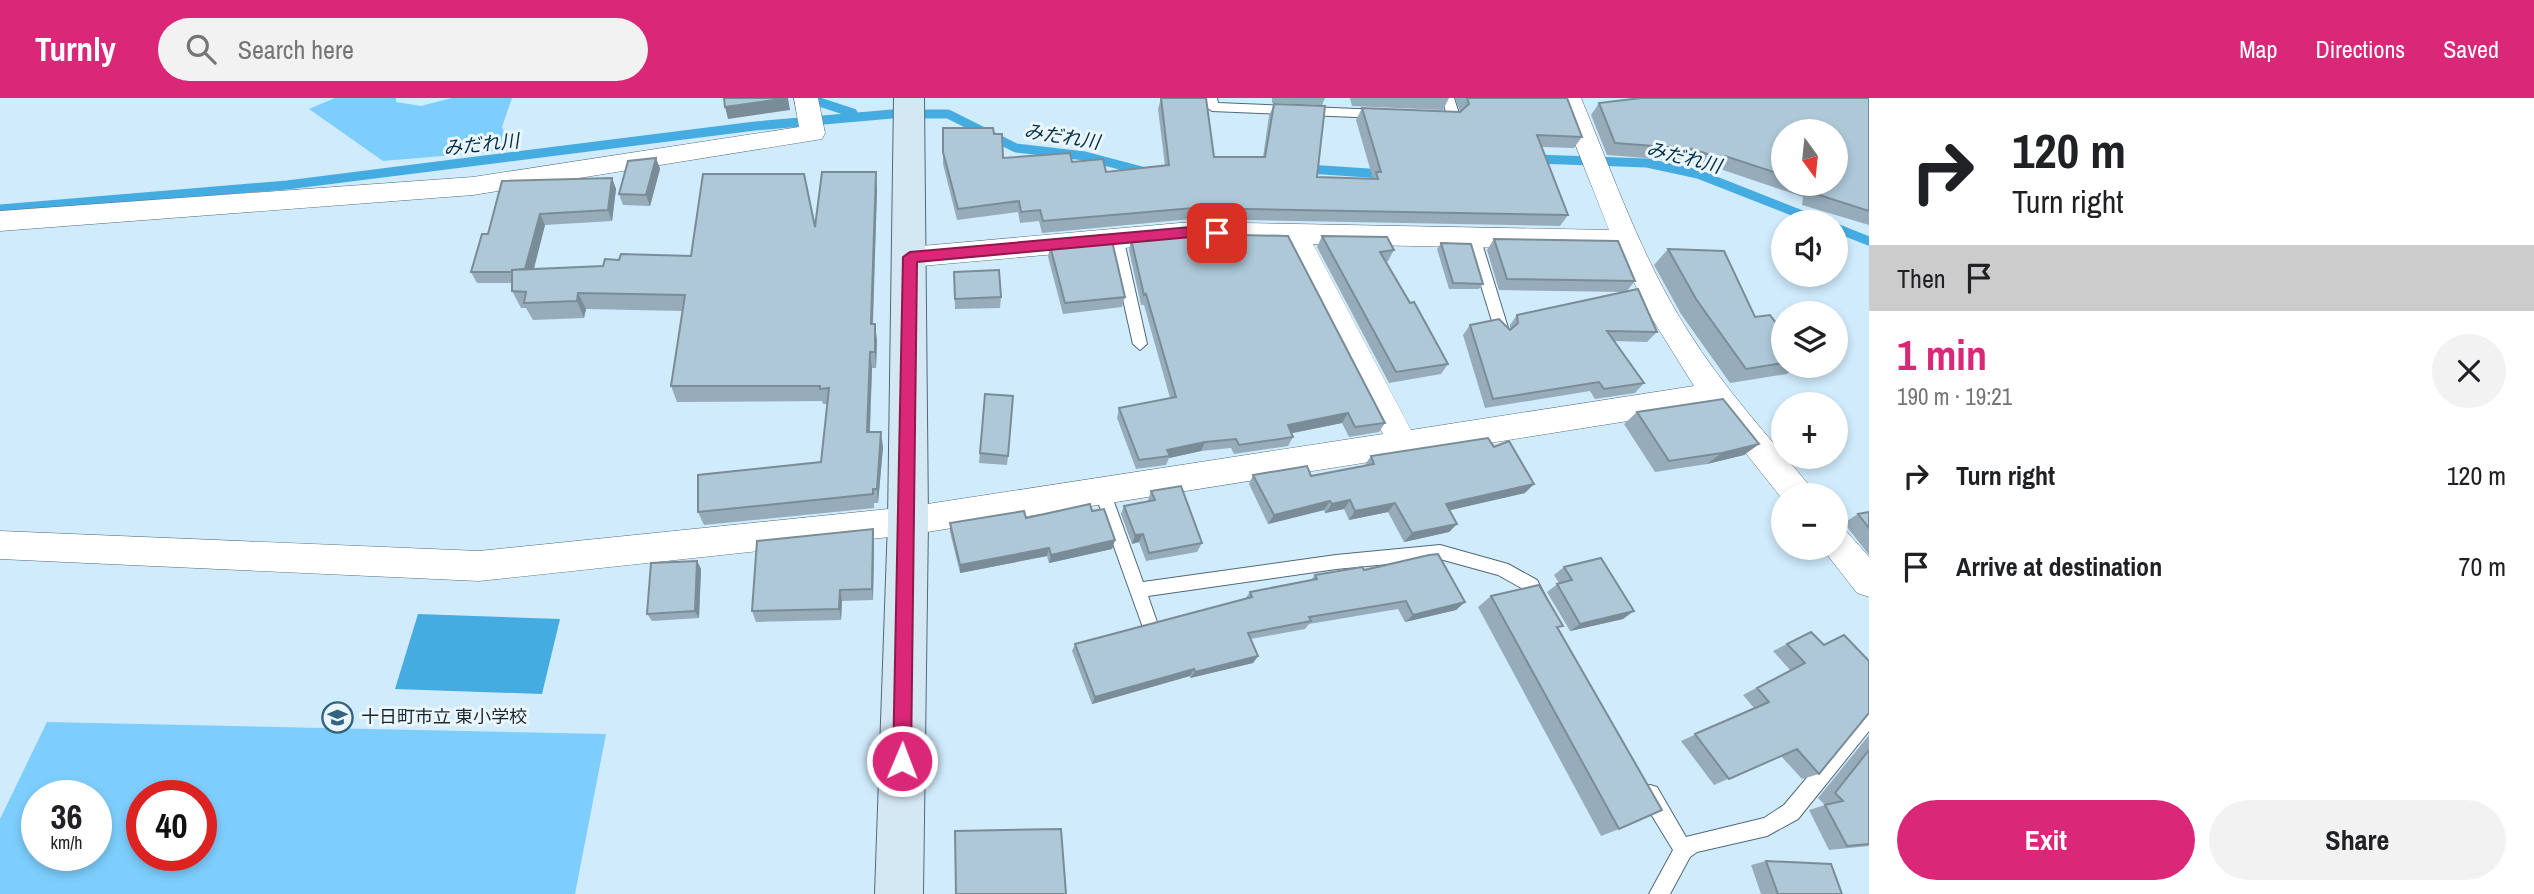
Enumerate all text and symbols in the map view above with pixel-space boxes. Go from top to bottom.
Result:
search box [158,18,648,81]
text: Turnly [35,27,116,71]
icon: search [182,30,220,68]
text: Search here [238,32,354,67]
text: Map [2239,33,2277,65]
text: Directions [2315,33,2405,65]
text: Saved [2443,33,2499,65]
water label: みだれ川 [1022,117,1104,155]
text: 120 m [2012,117,2126,183]
north arrow [1771,119,1848,196]
map controls [1771,119,1848,560]
icon: right [1897,126,1988,217]
water label: みだれ川 [442,127,522,161]
water label: みだれ川 [1644,135,1726,179]
text: Turn right [2012,180,2124,223]
pin [1187,203,1247,263]
button: sound [1771,210,1848,287]
icon: arrive [1198,214,1236,252]
icon: arrive [1960,259,1998,297]
text: Then [1897,261,1946,296]
button: layers [1771,301,1848,378]
text: 1 min [1897,327,1987,383]
button: close [2432,334,2506,408]
text: 190 m · 19:21 [1897,381,2012,412]
button: + [1771,392,1848,469]
icon: right [1897,457,1935,495]
text: Turn right [1956,458,2055,493]
text: 120 m [2447,458,2506,493]
button: − [1771,483,1848,560]
icon: arrive [1897,548,1935,586]
text: Arrive at destination [1956,549,2162,584]
text: 70 m [2459,549,2506,584]
school or university icon: 十日町市立 東小学校 [321,700,355,734]
place label: 十日町市立 東小学校 [361,704,527,729]
position arrow [865,724,939,798]
speed limit sign: 40 [126,780,217,871]
text: 36 [51,793,82,840]
button: Exit [1897,800,2195,880]
button: Share [2209,800,2506,880]
text: km/h [51,830,83,855]

